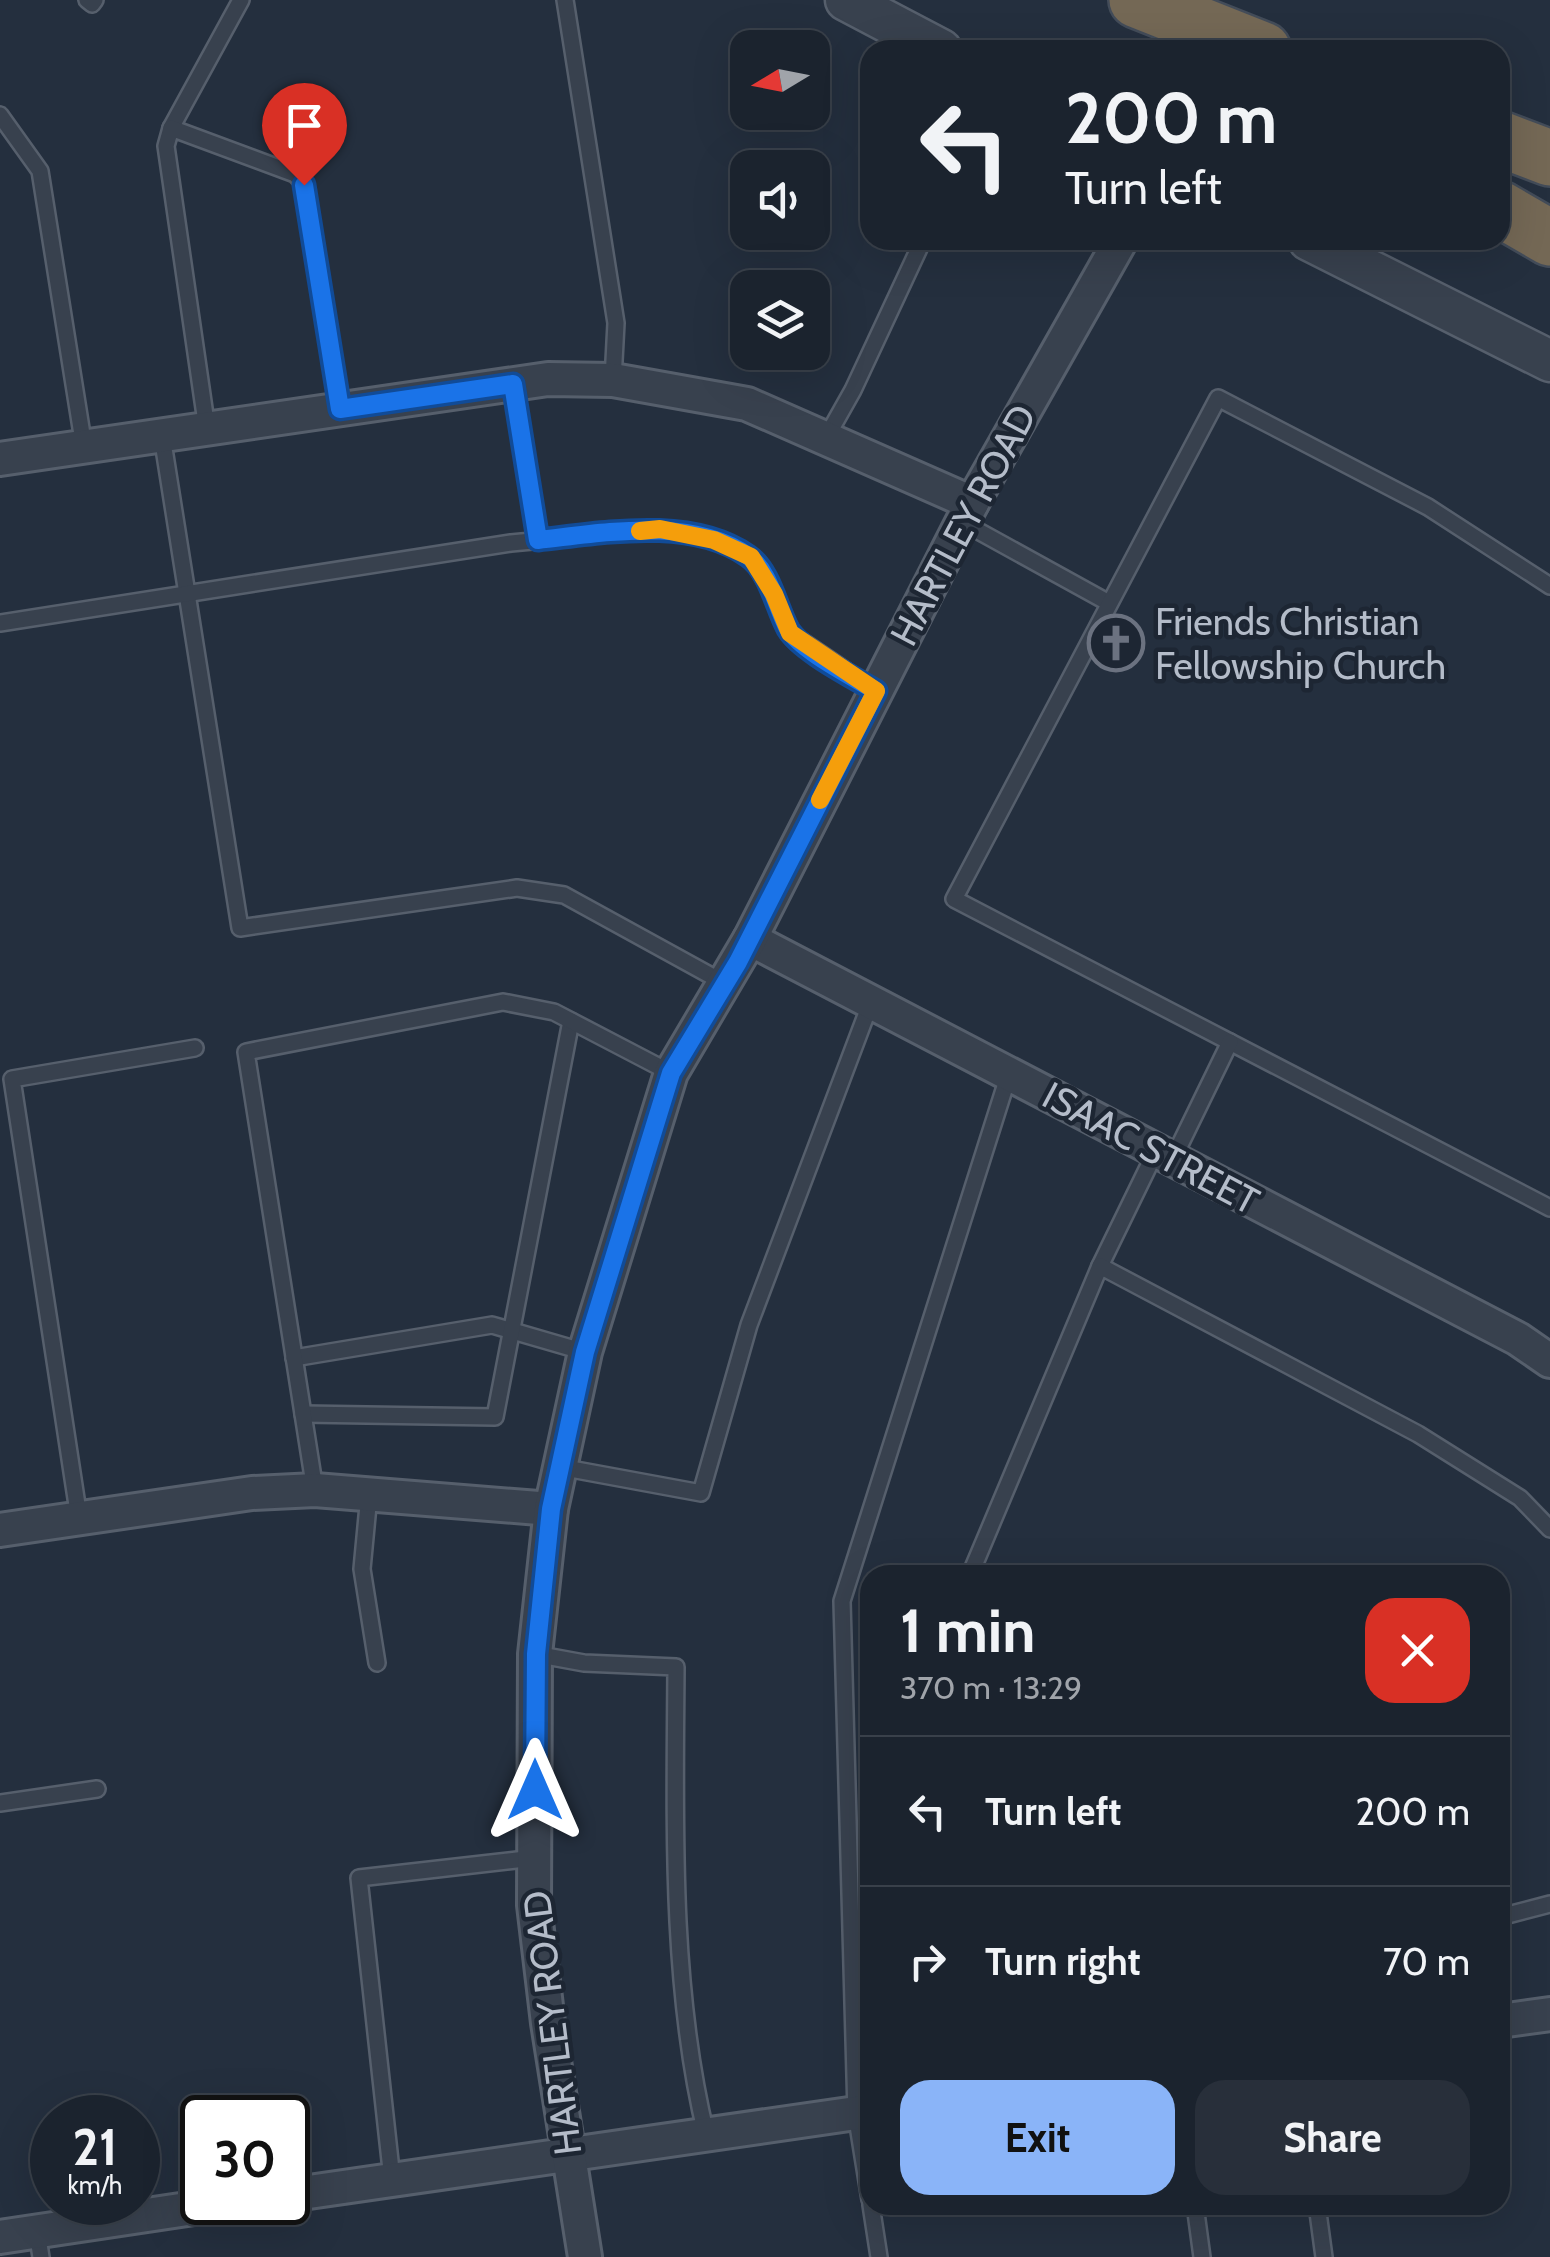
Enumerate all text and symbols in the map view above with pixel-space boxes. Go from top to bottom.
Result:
north arrow [730,30,830,130]
map controls [730,30,830,370]
text: 200 m [1065,75,1277,161]
icon: left [900,80,1030,210]
pin [262,83,347,186]
icon: arrive [277,98,332,153]
button: sound [730,150,830,250]
text: Turn left [1065,161,1222,215]
button: layers [730,270,830,370]
street label: HARTLEY ROAD [880,397,1046,653]
place label: Friends Christian Fellowship Church [1155,598,1446,689]
church icon: Friends Christian Fellowship Church [1086,613,1146,673]
street label: ISAAC STREET [1035,1071,1267,1225]
text: 1 min [900,1594,1035,1667]
button: close [1365,1598,1470,1703]
text: 370 m · 13:29 [900,1668,1082,1707]
position arrow [483,1738,587,1842]
icon: left [900,1784,955,1839]
text: Turn left [985,1788,1121,1835]
text: 200 m [1355,1788,1470,1835]
street label: HARTLEY ROAD [512,1888,592,2158]
icon: right [900,1934,955,1989]
text: Turn right [985,1938,1141,1985]
text: 70 m [1383,1938,1470,1985]
button: Exit [900,2080,1175,2195]
button: Share [1195,2080,1470,2195]
speed limit sign: 30 [180,2095,310,2225]
text: 21 [73,2117,117,2178]
text: km/h [68,2170,122,2200]

